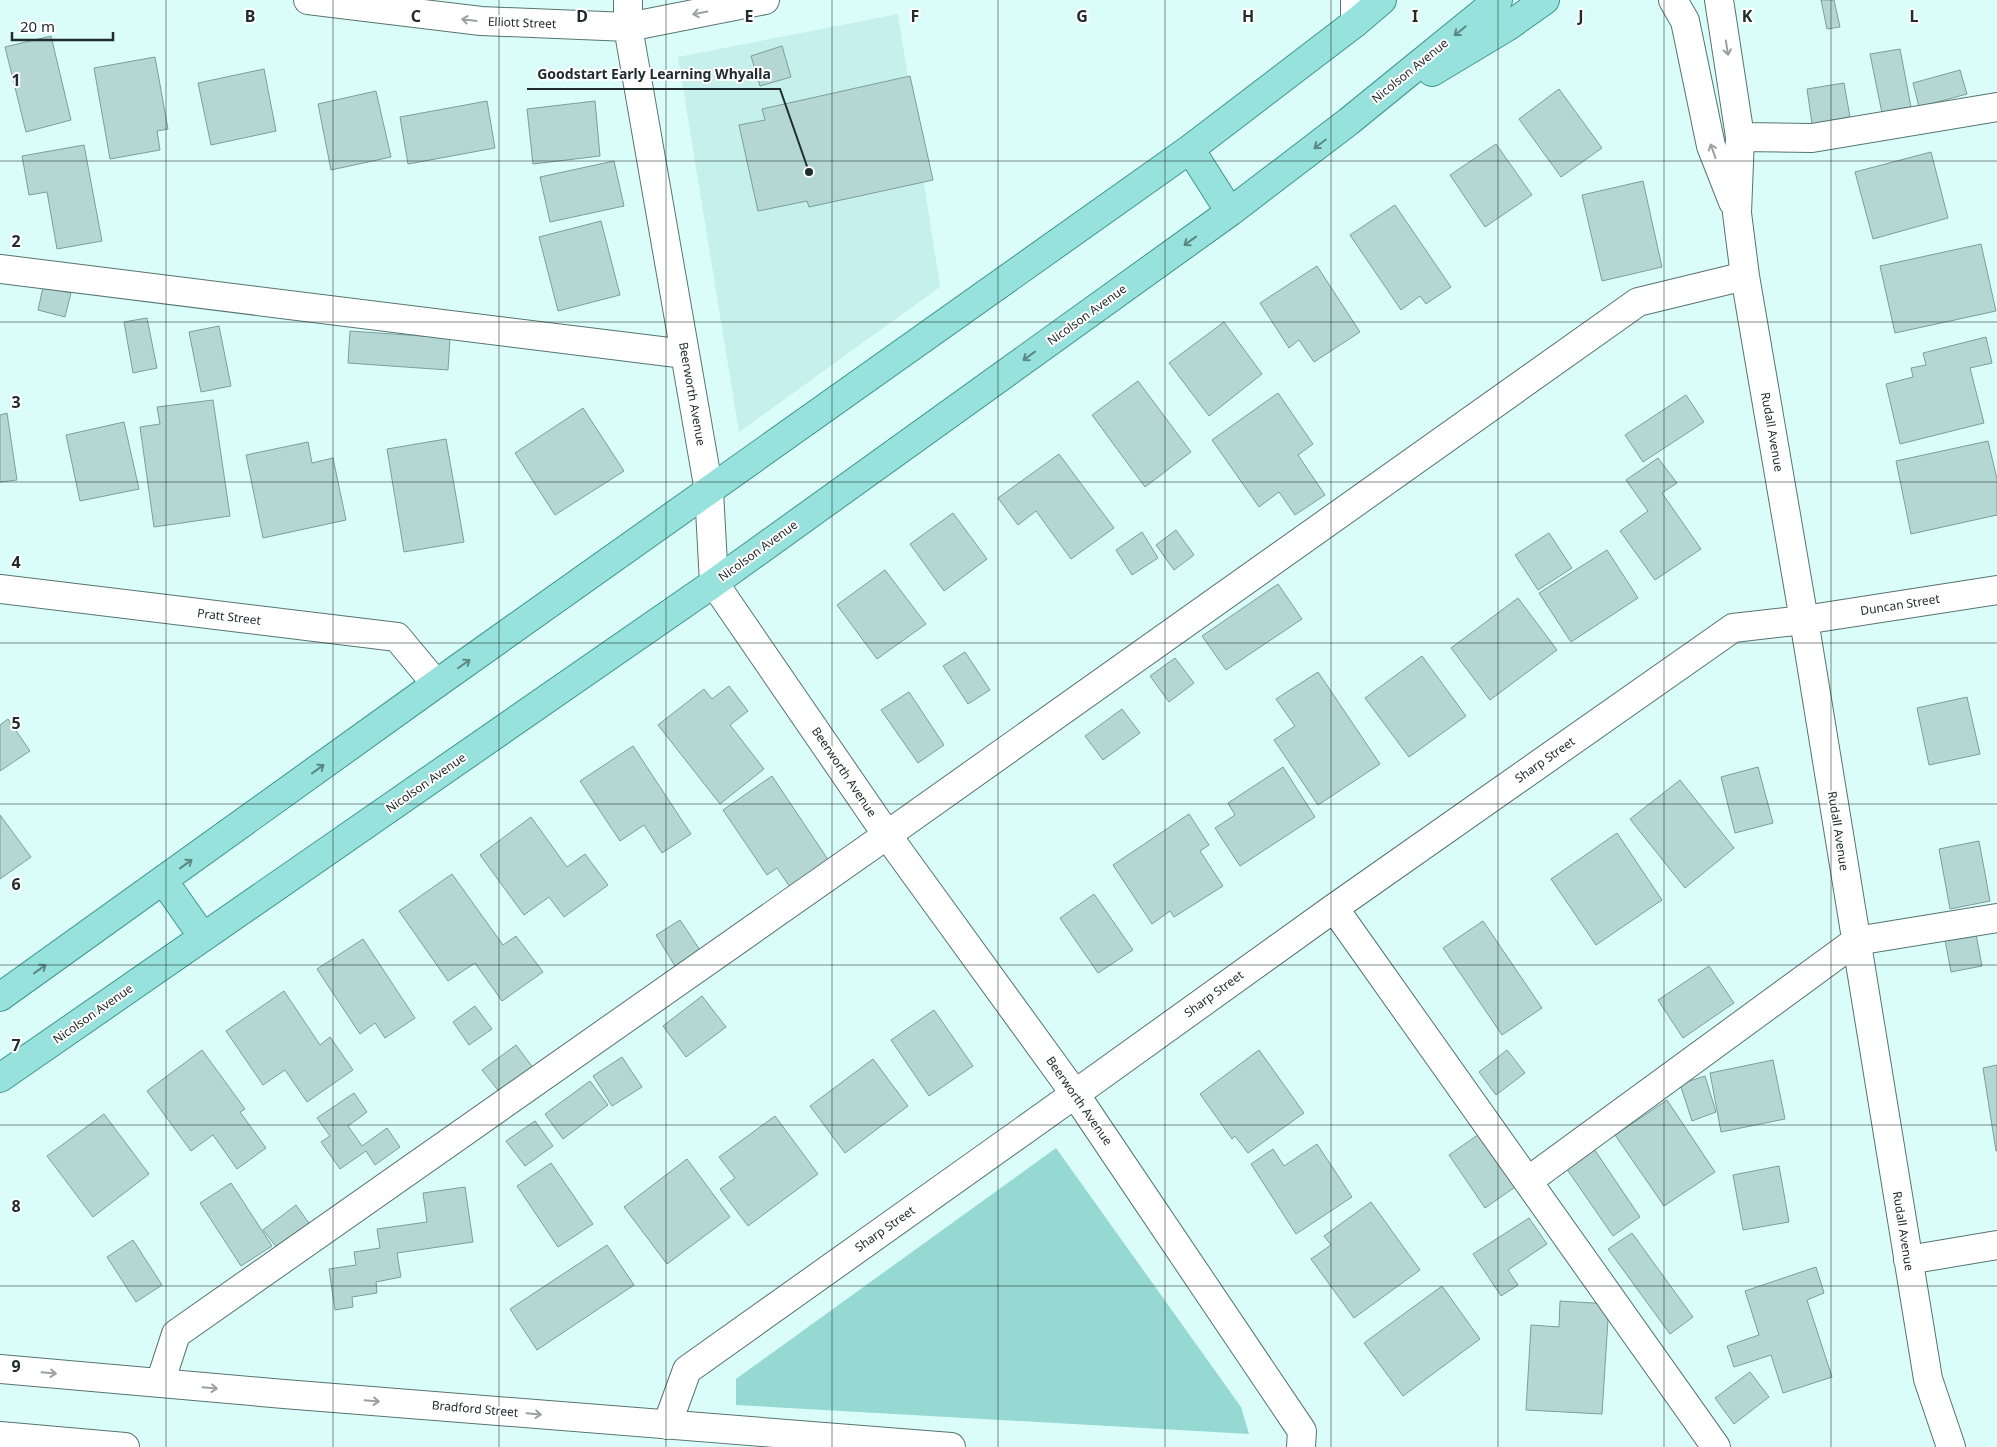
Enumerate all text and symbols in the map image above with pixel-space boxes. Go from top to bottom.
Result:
text: B [245,5,255,27]
text: C [411,5,421,27]
text: D [576,5,588,27]
text: E [745,5,754,27]
text: F [911,5,919,27]
text: G [1076,5,1088,27]
text: H [1242,5,1254,27]
text: I [1412,5,1418,27]
text: J [1576,5,1584,27]
text: K [1742,5,1753,27]
text: L [1910,5,1919,27]
one-way arrow [693,9,709,18]
scale bar [12,10,114,42]
street label: Elliott Street [487,13,557,32]
one-way arrow [462,15,478,25]
text: 20 m [20,16,55,36]
one-way arrow [1454,25,1467,36]
street label: Nicolson Avenue [1368,34,1452,107]
one-way arrow [1722,40,1732,56]
callout: Goodstart Early Learning Whyalla [527,60,780,89]
text: Goodstart Early Learning Whyalla [537,64,771,83]
text: 1 [11,69,21,91]
one-way arrow [1314,138,1327,149]
one-way arrow [1708,144,1717,159]
text: 2 [11,230,21,252]
one-way arrow [1183,236,1197,246]
street label: Nicolson Avenue [1044,280,1130,349]
street label: Beerworth Avenue [675,341,710,447]
one-way arrow [1022,351,1036,361]
text: 3 [11,391,21,413]
street label: Rudall Avenue [1757,391,1788,473]
street label: Nicolson Avenue [715,516,801,585]
text: 4 [11,551,21,573]
street label: Duncan Street [1859,590,1941,619]
street label: Pratt Street [196,604,263,629]
one-way arrow [457,659,471,669]
text: 5 [11,712,21,734]
street label: Beerworth Avenue [808,723,881,820]
street label: Sharp Street [1511,732,1579,787]
street label: Nicolson Avenue [382,749,469,817]
one-way arrow [311,764,325,774]
street label: Rudall Avenue [1824,790,1853,872]
one-way arrow [179,858,192,869]
text: 6 [11,873,21,895]
one-way arrow [32,964,46,974]
street label: Sharp Street [1181,966,1247,1021]
street label: Nicolson Avenue [49,980,136,1048]
text: 7 [11,1034,21,1056]
street label: Beerworth Avenue [1042,1053,1117,1149]
street label: Rudall Avenue [1889,1190,1918,1272]
text: 8 [11,1195,21,1217]
street label: Sharp Street [851,1201,919,1256]
text: 9 [11,1355,21,1377]
one-way arrow [40,1369,56,1378]
one-way arrow [202,1383,218,1392]
street label: Bradford Street [431,1396,520,1421]
one-way arrow [364,1397,380,1406]
one-way arrow [526,1410,542,1419]

